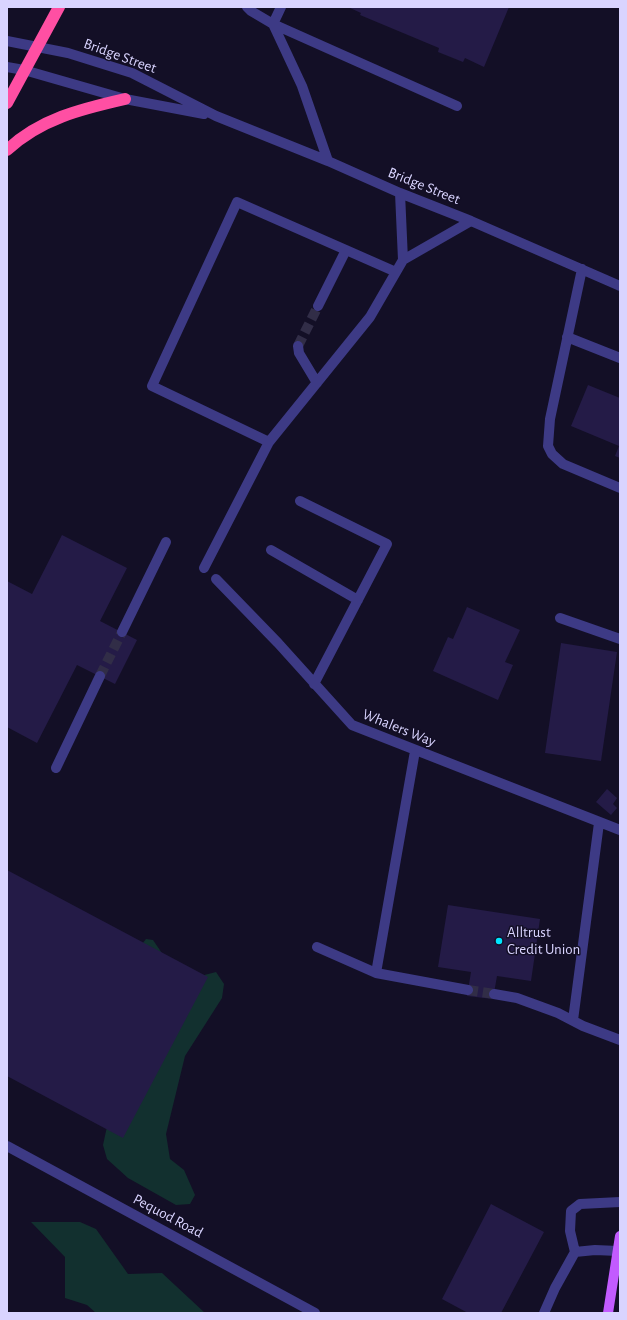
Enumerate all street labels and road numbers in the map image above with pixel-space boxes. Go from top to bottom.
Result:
street label: Bridge Street [81,35,159,77]
street label: Bridge Street [385,163,463,209]
street label: Whalers Way [360,705,438,751]
street label: Pequod Road [130,1190,206,1242]

